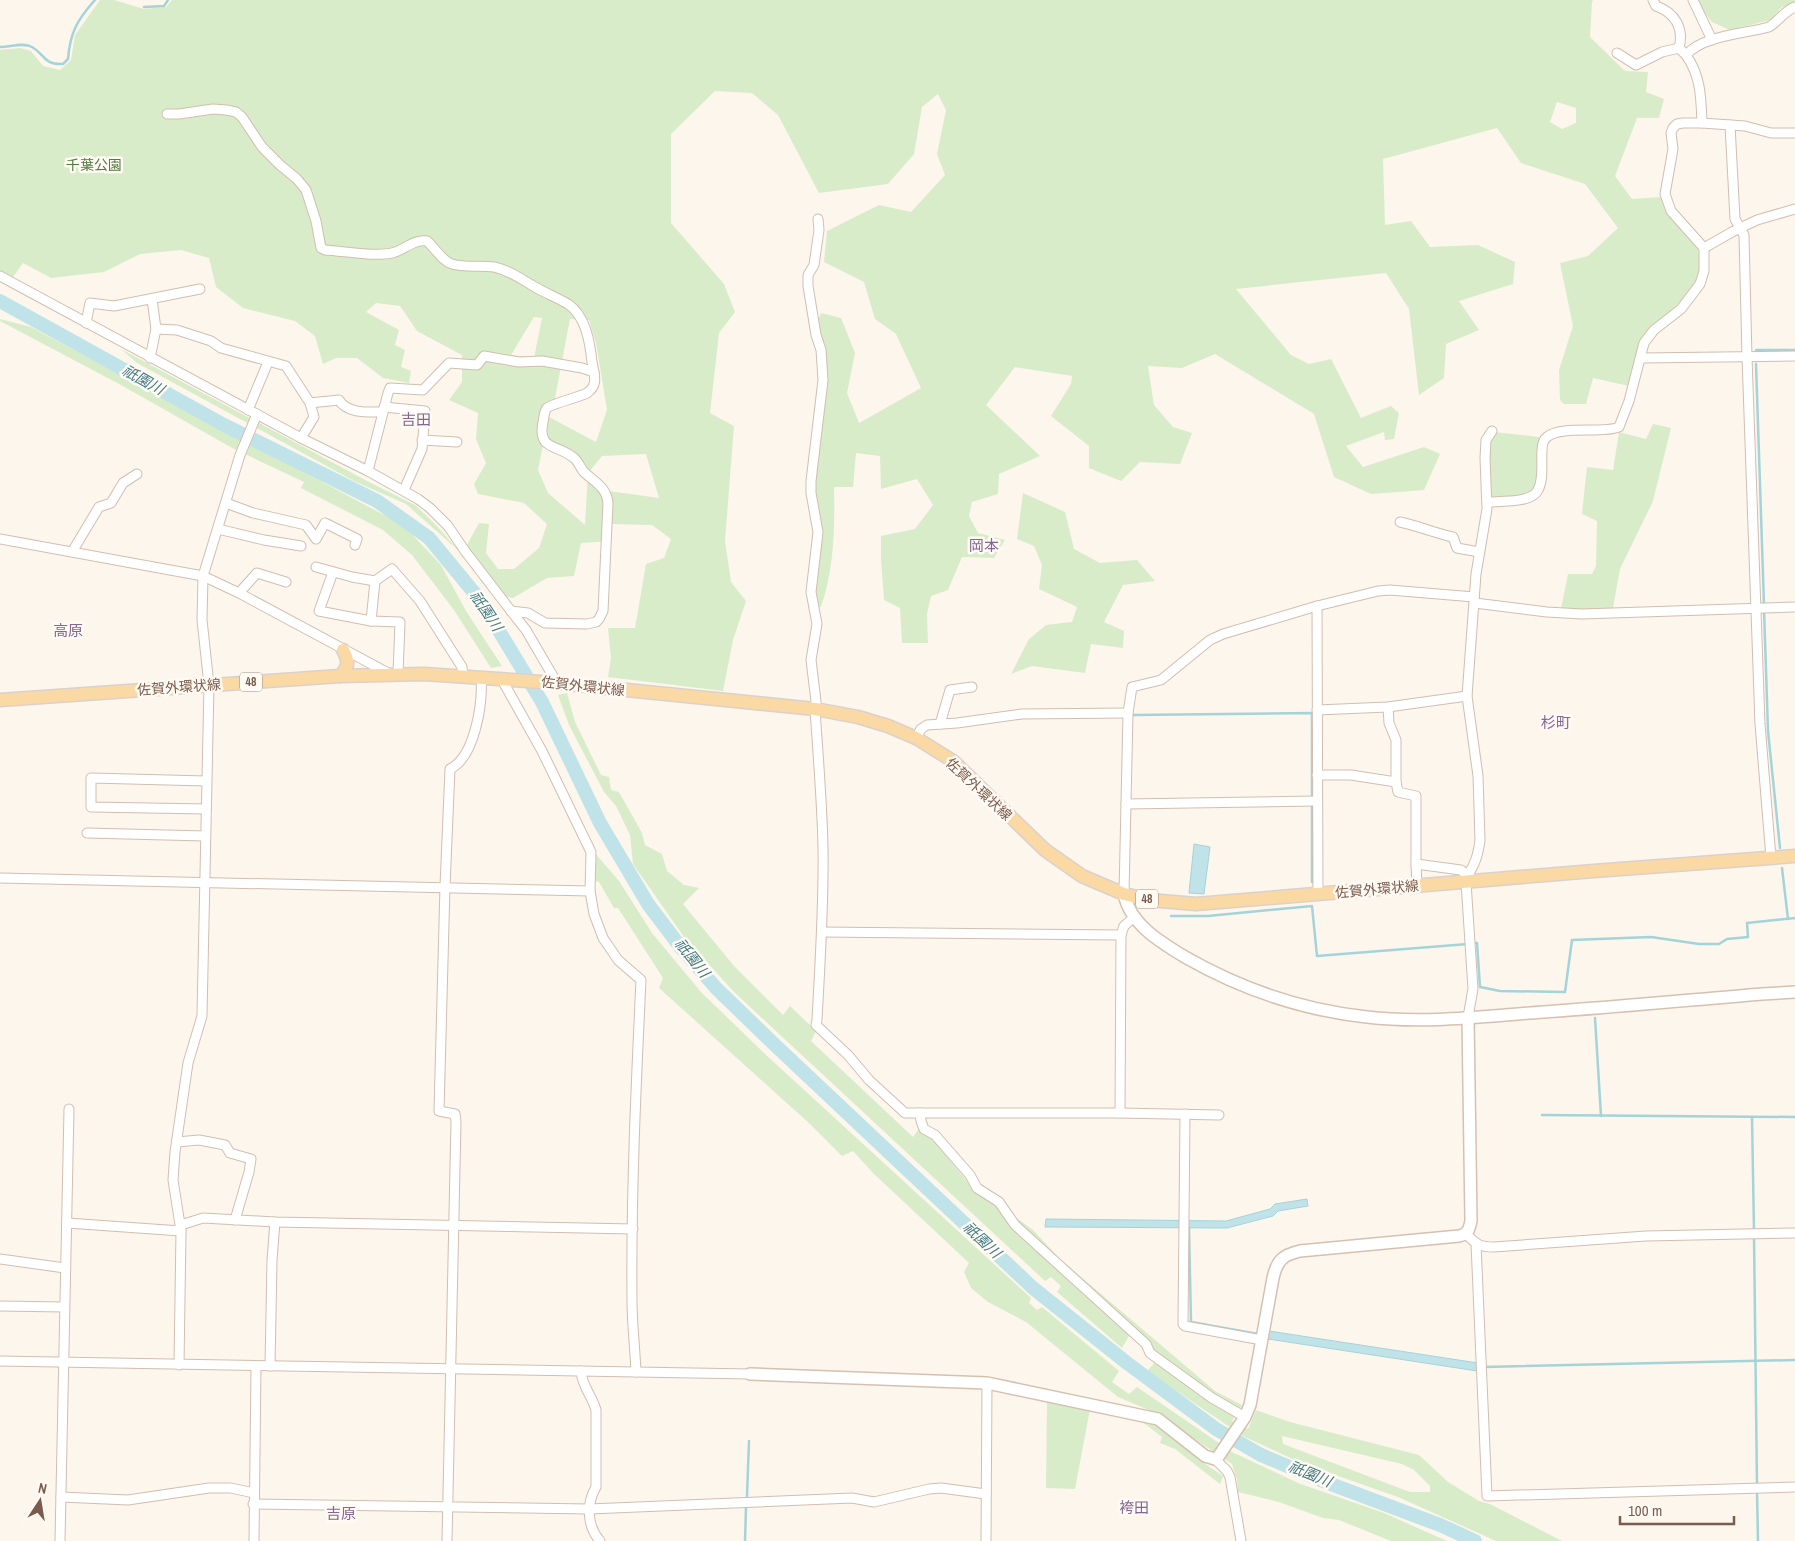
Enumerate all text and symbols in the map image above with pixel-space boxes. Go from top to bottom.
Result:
park label: 千葉公園 [66,156,122,174]
water label: 祇園川 [118,359,170,401]
district label: 吉田 [401,409,431,430]
district label: 岡本 [969,535,999,556]
water label: 祇園川 [465,586,509,637]
district label: 高原 [53,620,83,641]
road number: 48 [240,672,262,692]
street label: 佐賀外環状線 [540,673,626,699]
street label: 佐賀外環状線 [136,675,222,699]
district label: 杉町 [1541,712,1571,733]
street label: 佐賀外環状線 [942,754,1016,824]
street label: 佐賀外環状線 [1334,876,1420,902]
road number: 48 [1136,890,1158,909]
water label: 祇園川 [670,934,716,983]
water label: 祇園川 [959,1217,1007,1264]
water label: 祇園川 [1285,1455,1337,1492]
north arrow [15,1476,65,1526]
text: N [37,1479,49,1498]
scale bar [1620,1494,1734,1526]
district label: 袴田 [1119,1497,1149,1518]
text: 100 m [1628,1500,1662,1521]
district label: 吉原 [326,1503,356,1524]

